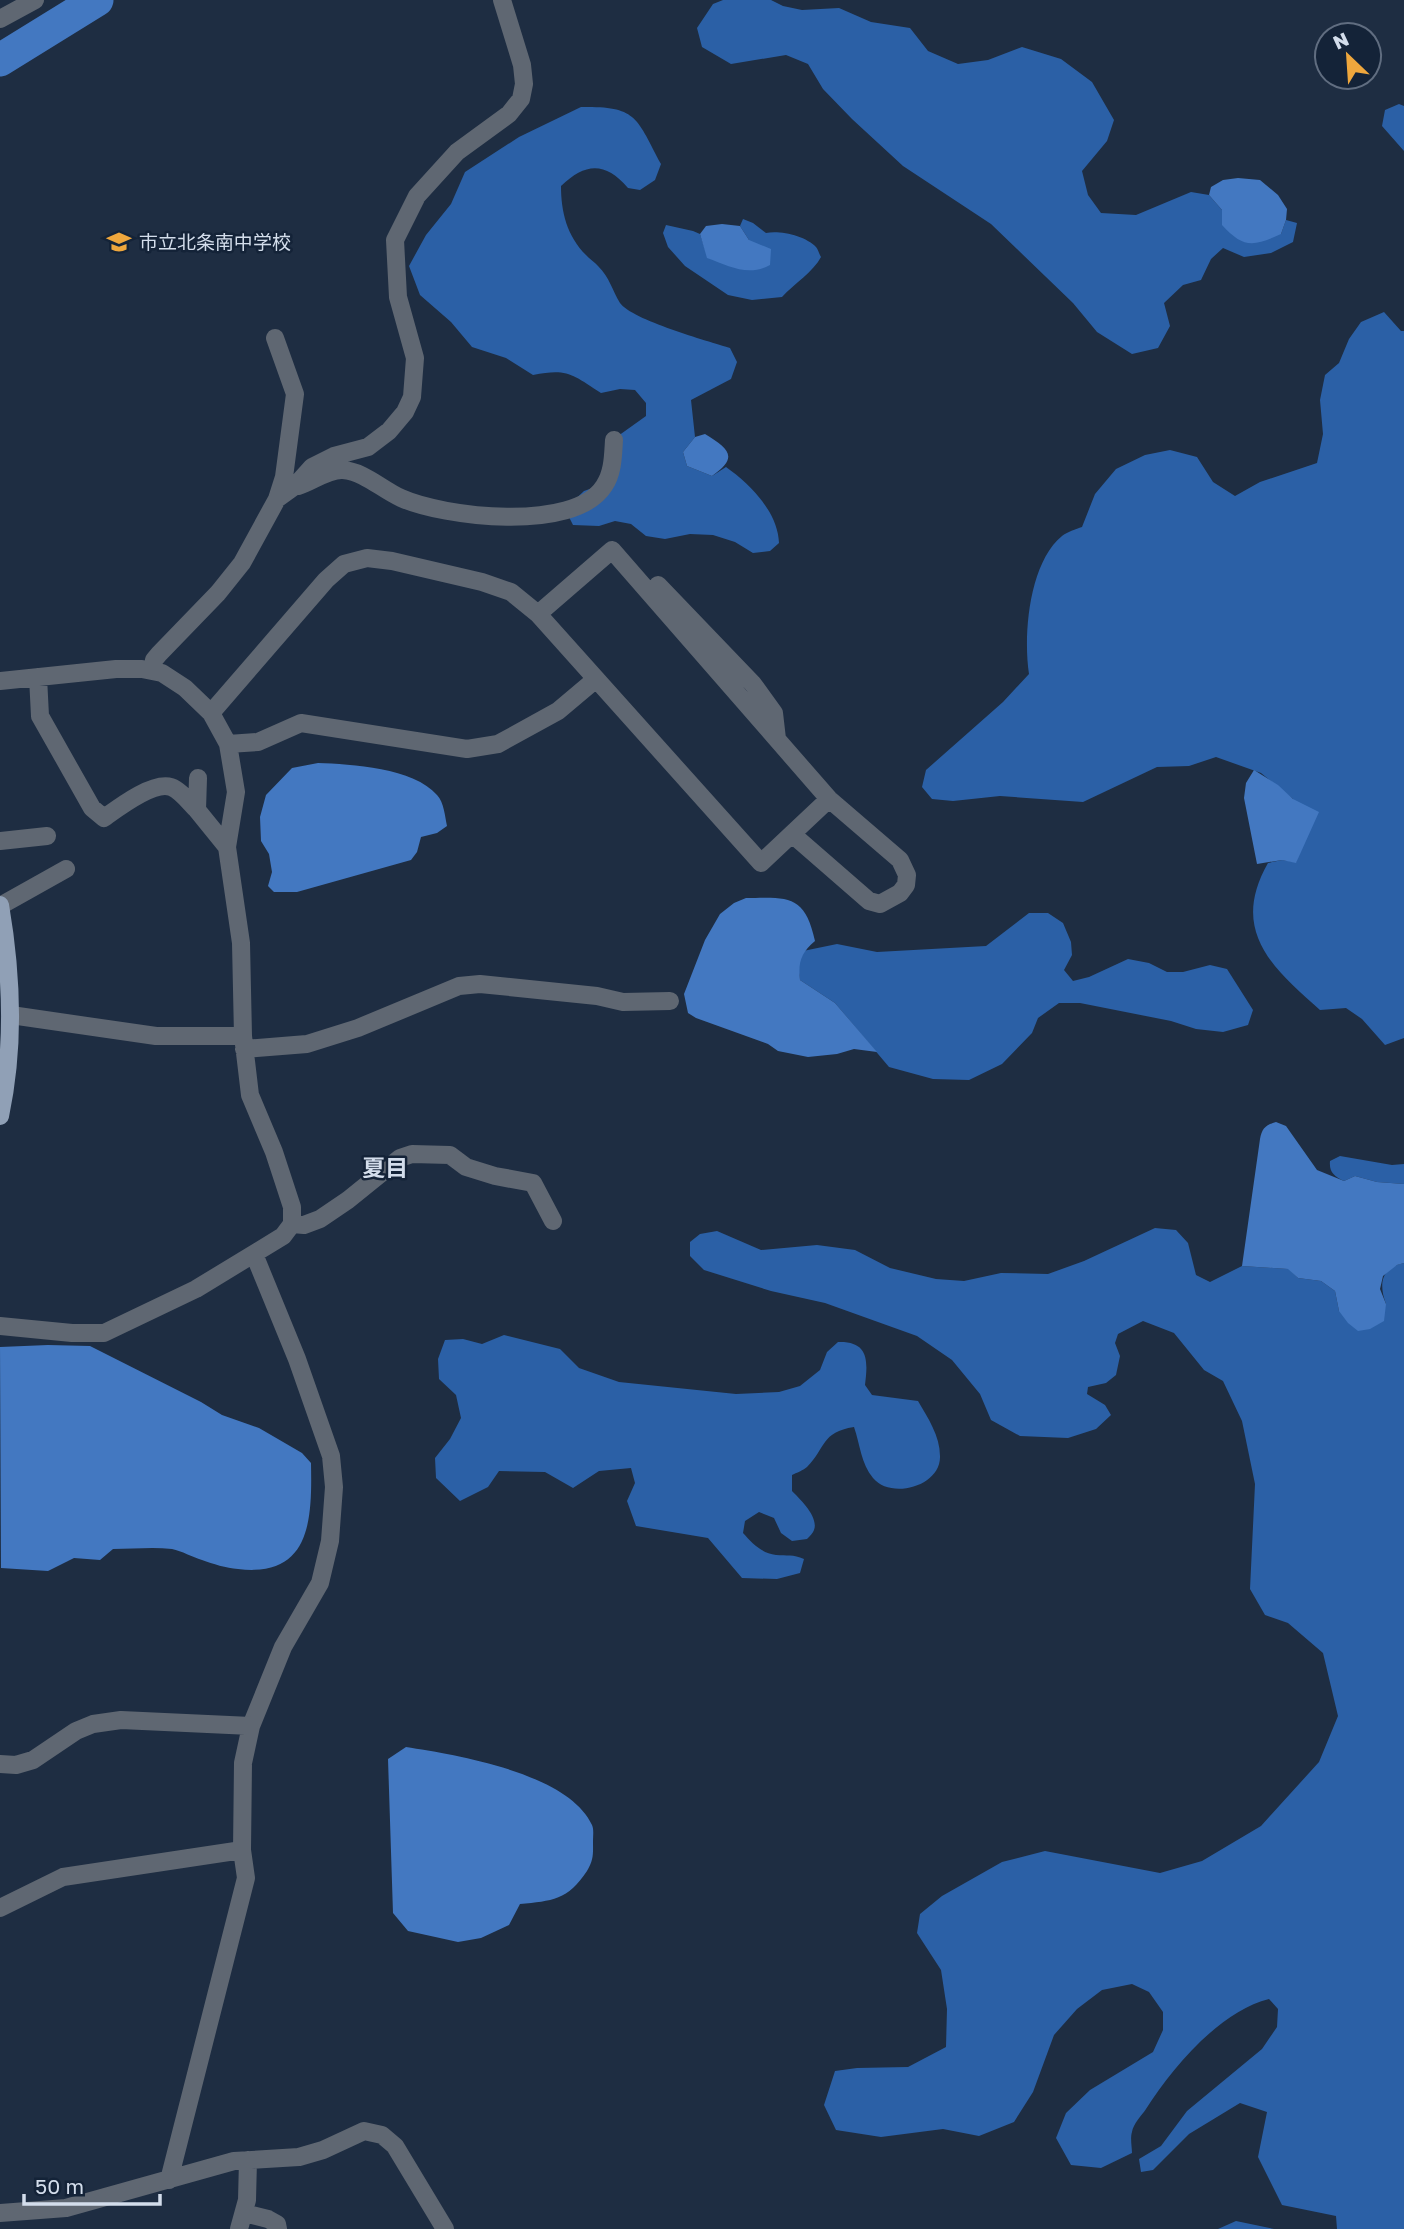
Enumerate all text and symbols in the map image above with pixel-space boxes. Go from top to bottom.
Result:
north arrow [1313,21,1383,91]
text: N [1329,27,1352,54]
school or university icon: 市立北条南中学校 [105,228,133,256]
place label: 市立北条南中学校 [139,230,291,253]
district label: 夏目 [362,1153,408,1181]
scale bar [24,2162,161,2206]
text: 50 m [35,2173,84,2199]

